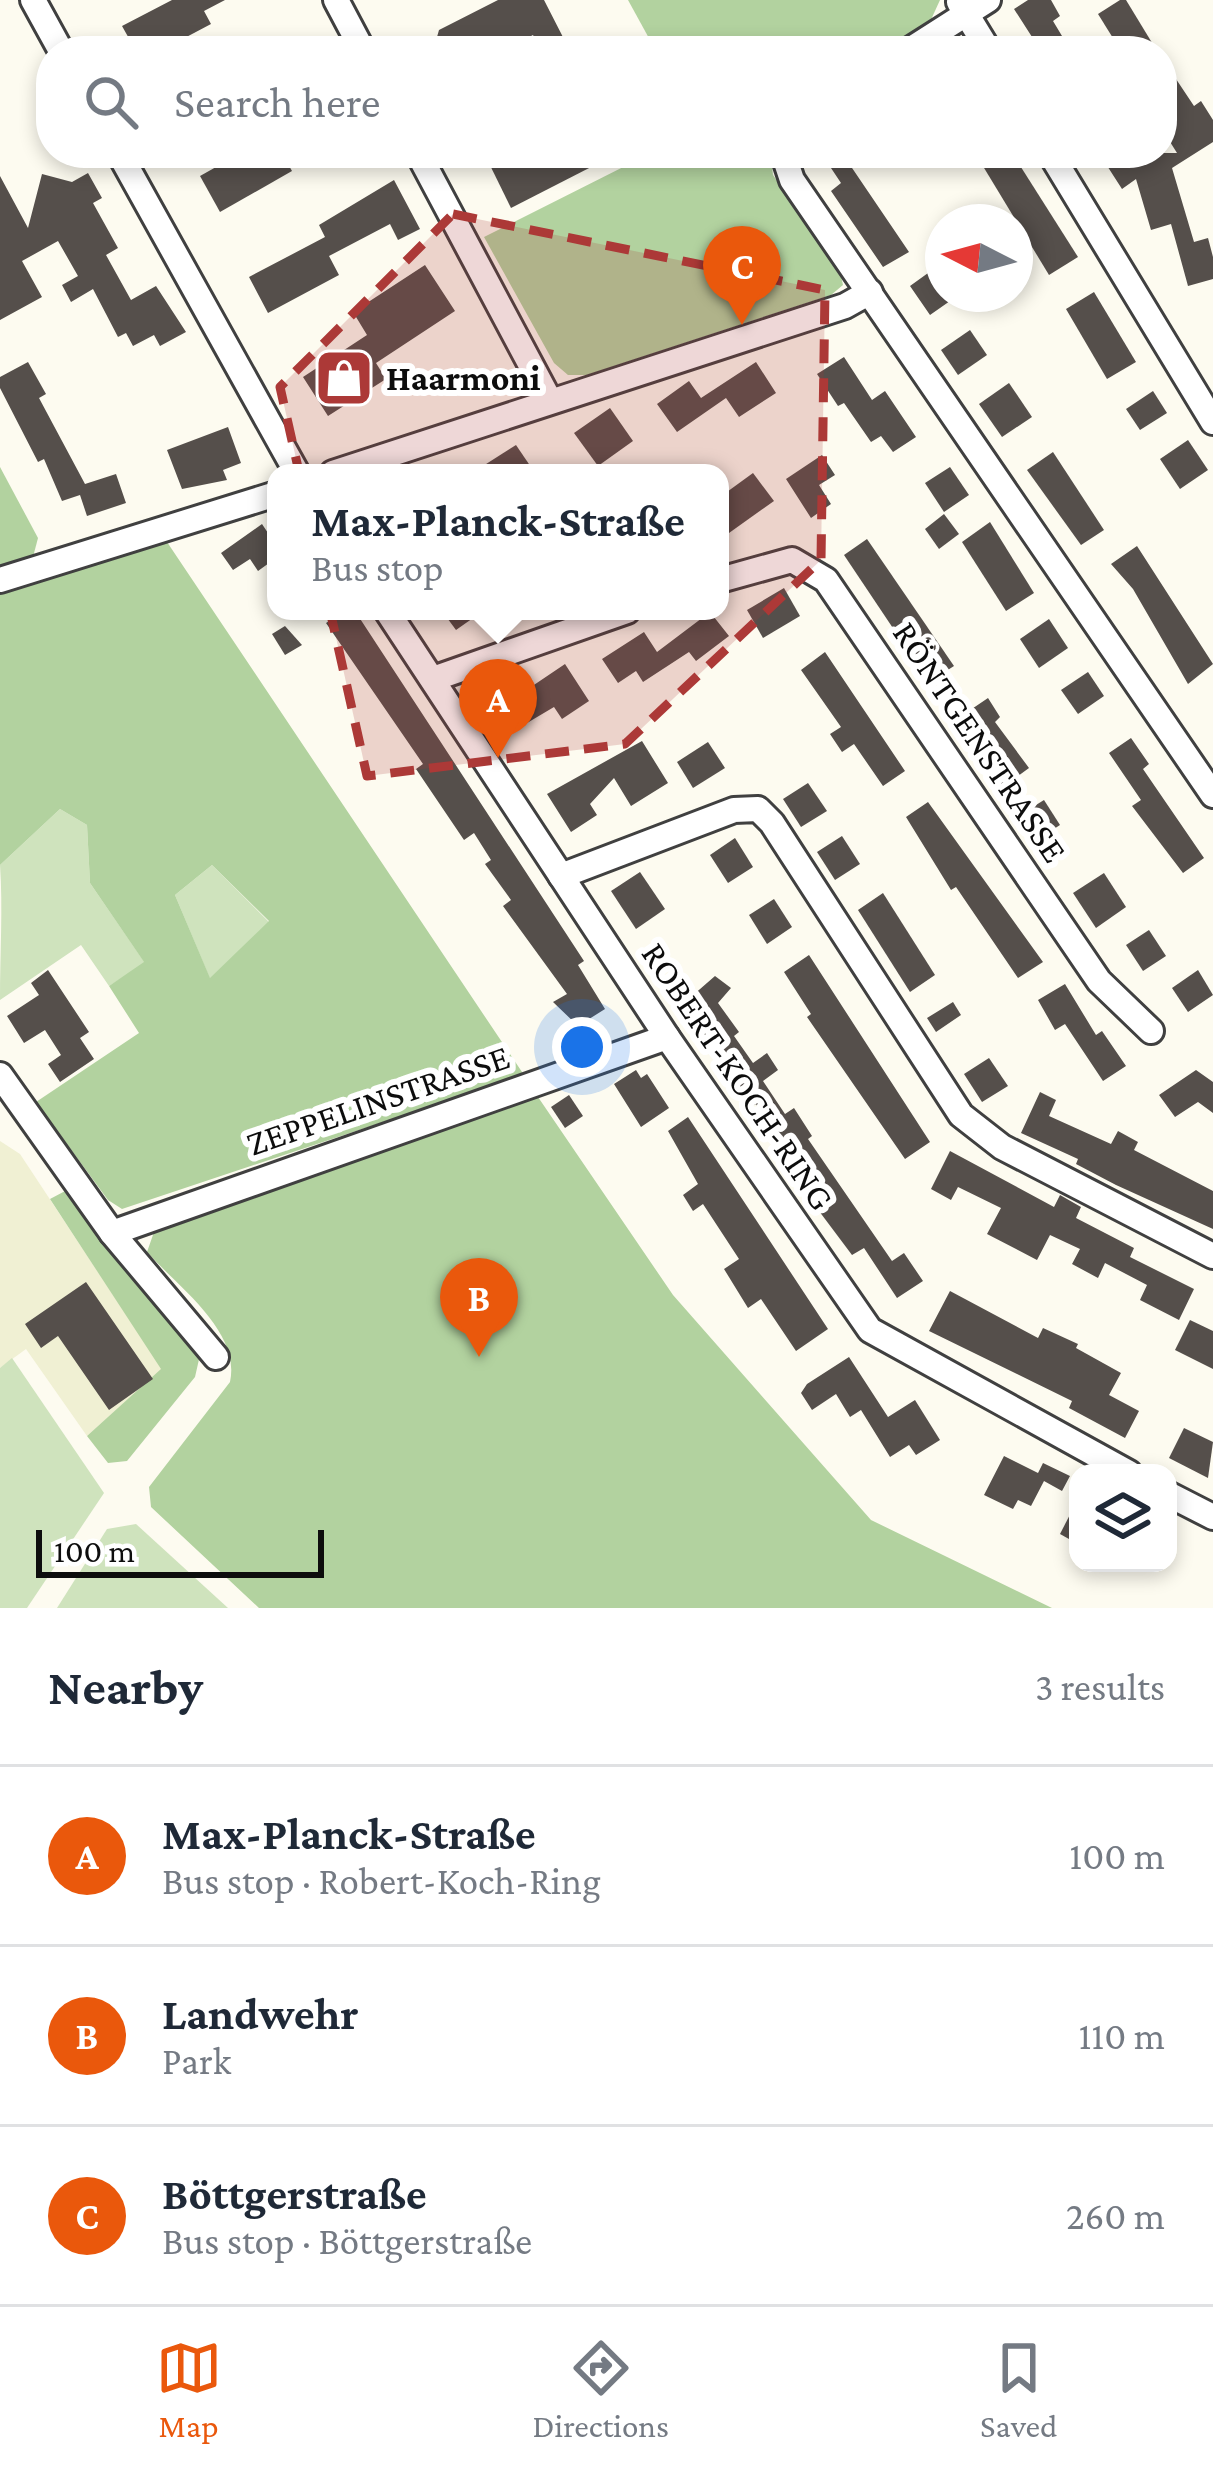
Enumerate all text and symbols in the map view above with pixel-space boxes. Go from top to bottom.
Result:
search box [36,36,1177,168]
icon: search [78,69,144,135]
text: Search here [174,77,381,127]
north arrow [925,204,1033,312]
pin: C [703,226,781,325]
shop icon: Haarmoni [313,347,375,409]
place label: Haarmoni [386,358,541,398]
popup [267,464,729,620]
text: Max-Planck-Straße [311,496,685,546]
text: Bus stop [311,546,444,589]
street label: RÖNTGENSTRASSE [885,614,1075,870]
pin: A [459,659,537,758]
street label: ROBERT-KOCH-RING [634,935,842,1217]
your location [552,1017,612,1077]
street label: ZEPPELINSTRASSE [241,1036,515,1164]
pin: B [440,1258,518,1357]
map controls [1069,1464,1177,1572]
button: layers [1069,1464,1177,1572]
scale bar [36,1524,324,1577]
text: 100 m [54,1532,135,1569]
text: Nearby [48,1658,203,1715]
text: 3 results [1035,1665,1165,1708]
text: Max-Planck-Straße [162,1809,536,1859]
text: A [75,1834,99,1877]
text: 100 m [1069,1834,1165,1877]
text: Bus stop · Robert-Koch-Ring [162,1859,601,1902]
text: Landwehr [162,1989,358,2039]
text: B [76,2014,98,2057]
text: 110 m [1078,2014,1165,2057]
text: Park [162,2039,231,2082]
text: Böttgerstraße [162,2169,427,2219]
text: C [75,2194,99,2237]
text: 260 m [1066,2194,1165,2237]
text: Bus stop · Böttgerstraße [162,2219,532,2262]
tab: Map [156,2335,222,2444]
tab: Directions [533,2335,669,2444]
tab: Saved [980,2335,1057,2444]

